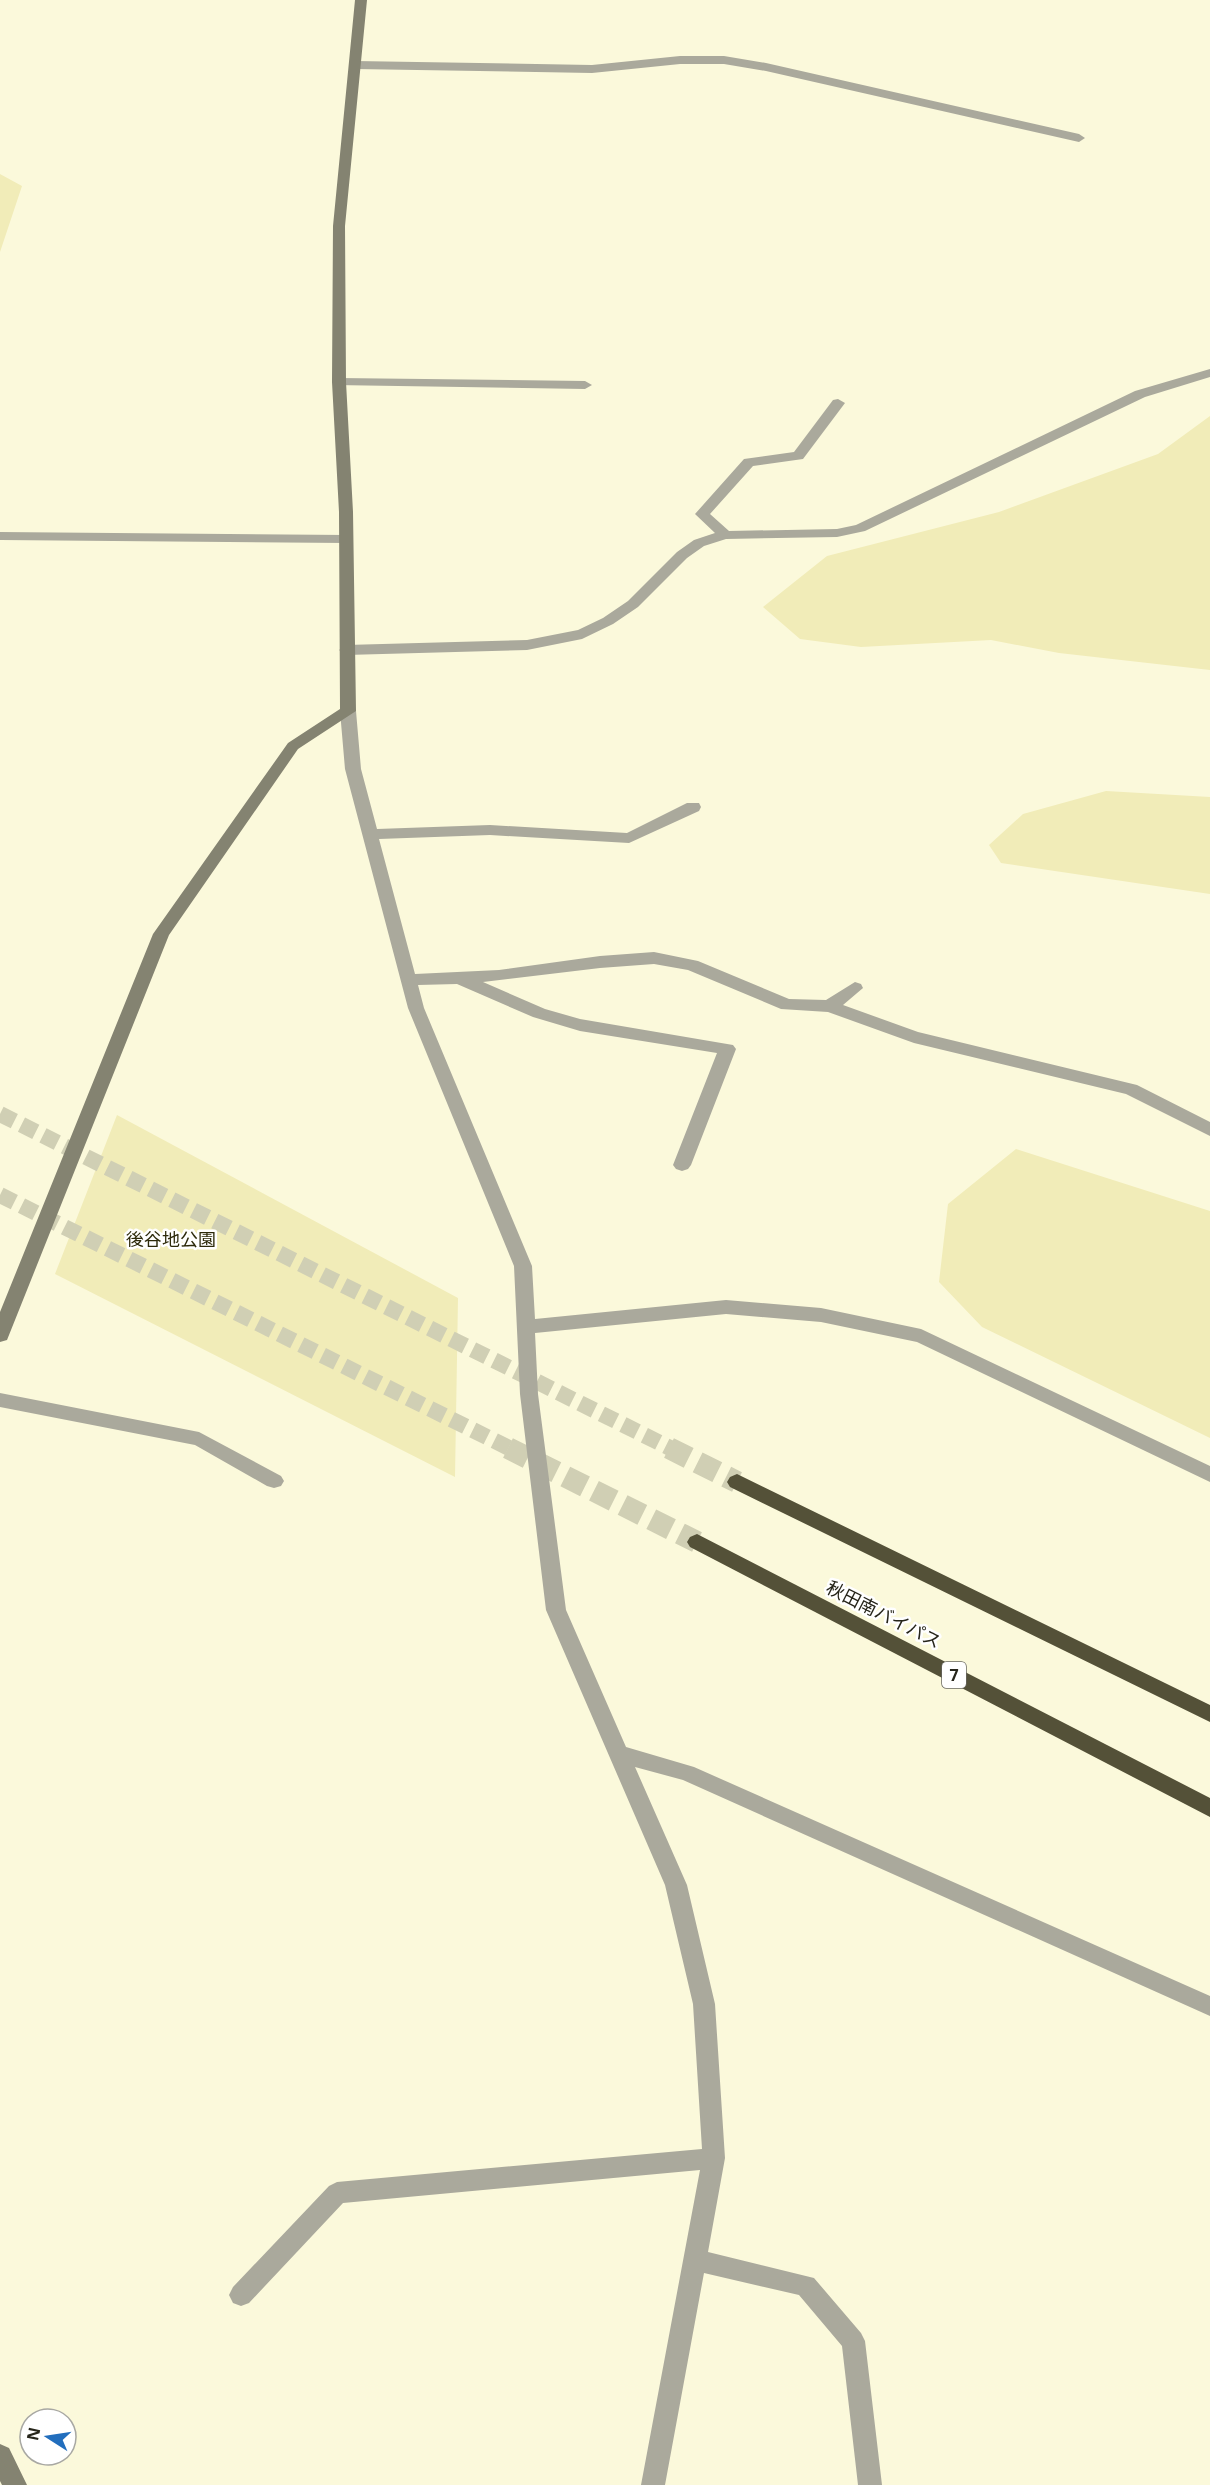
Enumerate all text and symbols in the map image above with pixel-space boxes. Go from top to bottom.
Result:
park label: 後谷地公園 [126,1227,216,1251]
street label: 秋田南バイパス [823,1575,945,1653]
road number: 7 [942,1662,966,1688]
north arrow [18,2407,78,2467]
text: N [21,2425,45,2443]

